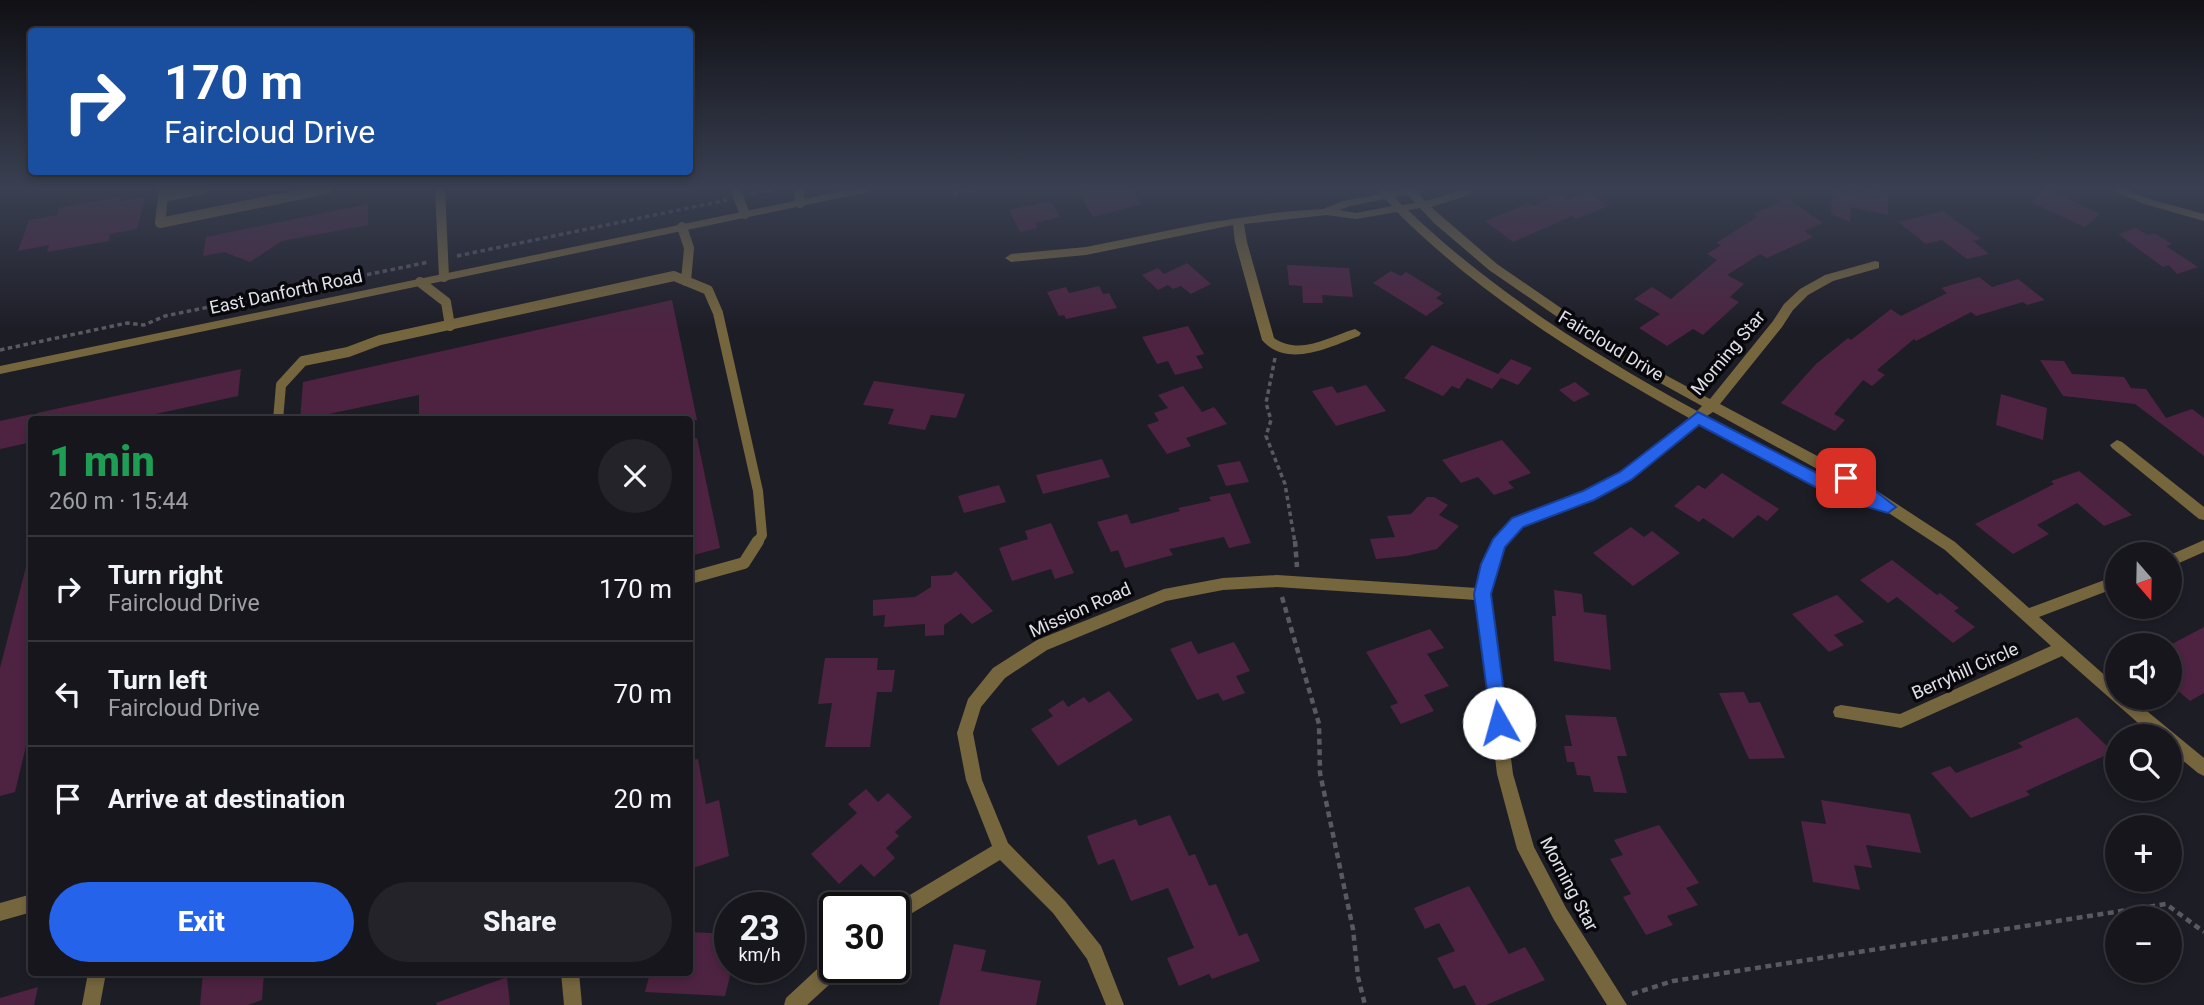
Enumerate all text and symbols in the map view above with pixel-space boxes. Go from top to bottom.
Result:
text: 170 m [164,54,303,111]
icon: right [49,56,140,147]
text: Faircloud Drive [164,113,375,151]
street label: East Danforth Road [207,265,364,318]
street label: Faircloud Drive [1555,306,1668,385]
street label: Morning Star [1686,306,1769,399]
text: 1 min [49,437,155,486]
button: close [598,439,672,513]
pin [1816,448,1876,508]
icon: arrive [1827,459,1865,497]
text: 260 m · 15:44 [49,488,188,515]
north arrow [2105,542,2182,620]
map controls [2105,542,2182,983]
text: Turn right [108,560,223,590]
icon: right [49,570,87,608]
text: 170 m [599,574,672,604]
street label: Mission Road [1026,578,1134,641]
text: Faircloud Drive [108,590,260,617]
button: sound [2105,633,2182,710]
street label: Berryhill Circle [1908,638,2021,703]
text: Turn left [108,665,207,695]
icon: left [49,675,87,713]
text: 70 m [614,679,672,709]
position arrow [1462,686,1536,760]
text: Faircloud Drive [108,695,260,722]
button: search [2105,724,2182,801]
icon: arrive [49,780,87,818]
text: Arrive at destination [108,784,345,814]
text: 20 m [614,784,672,814]
button: + [2105,815,2182,892]
street label: Morning Star [1536,833,1603,934]
button: Exit [49,882,354,962]
button: Share [368,882,672,962]
speed limit sign: 30 [819,892,910,983]
button: − [2105,906,2182,983]
text: 23 [739,908,780,949]
text: km/h [738,944,781,965]

